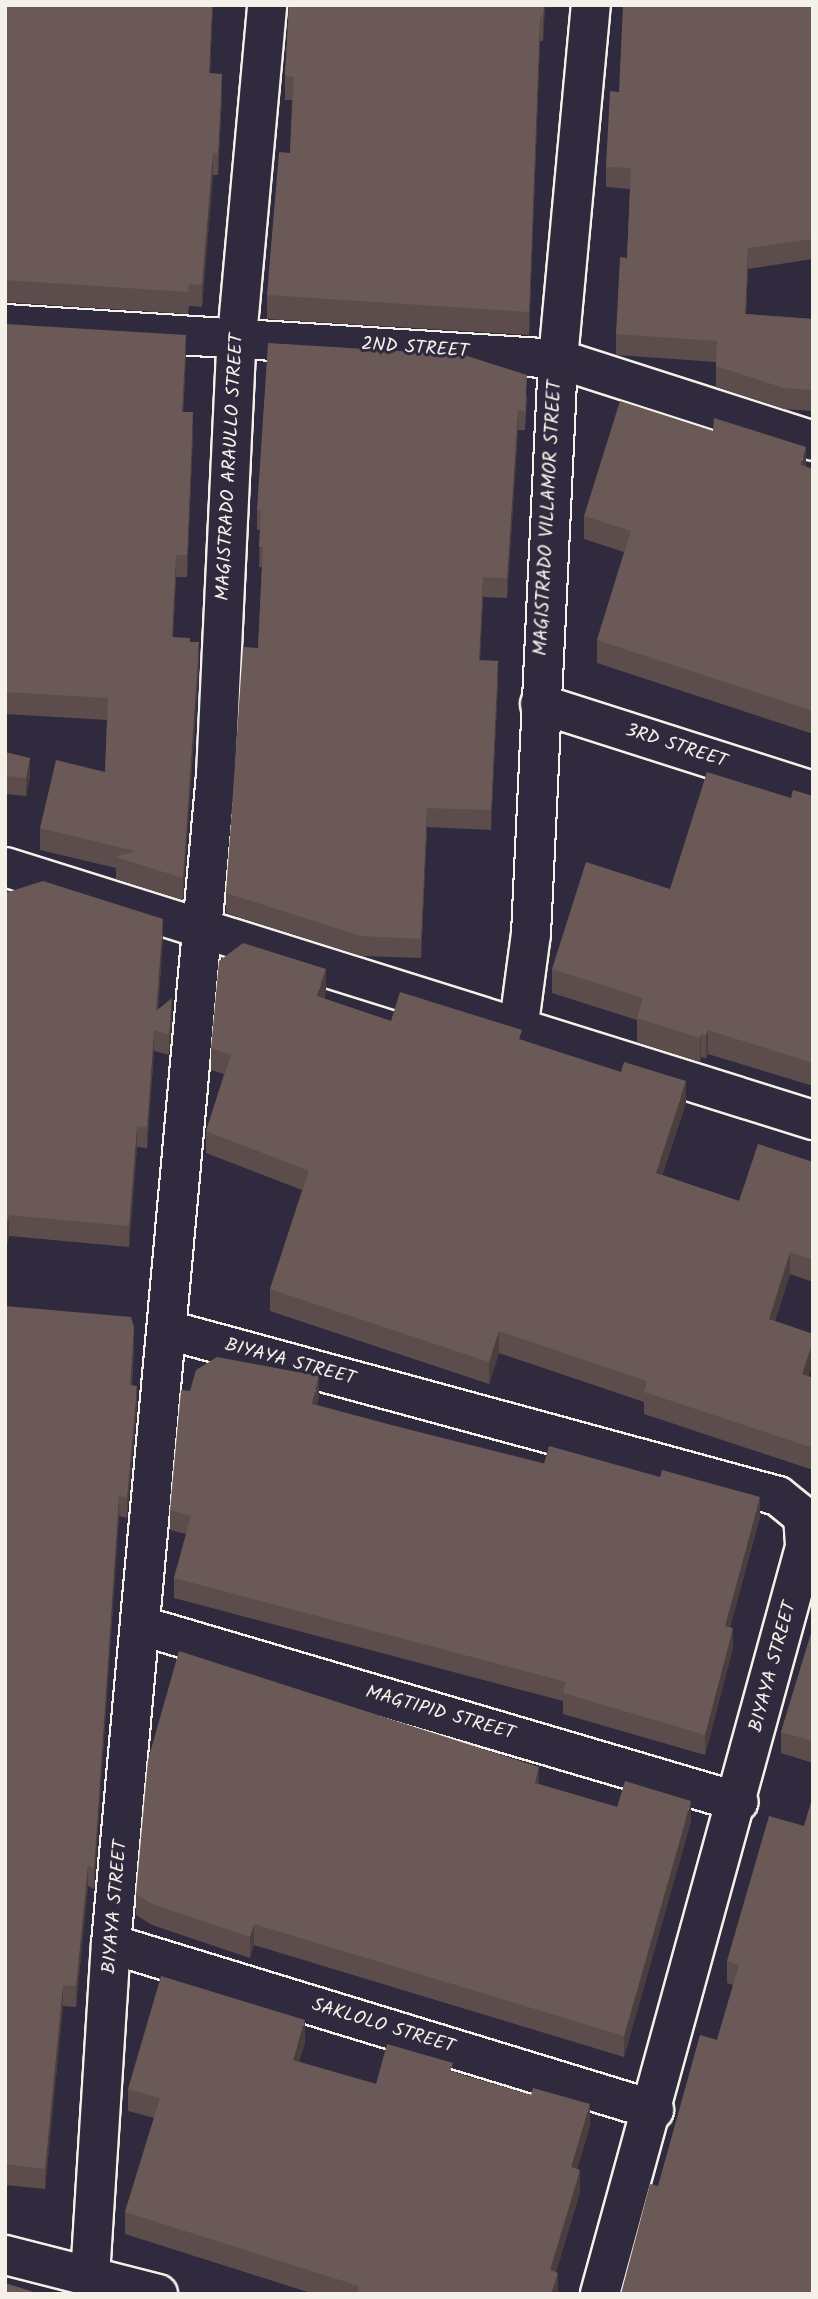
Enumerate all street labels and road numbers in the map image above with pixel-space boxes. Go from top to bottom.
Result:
street label: MAGISTRADO ARAULLO STREET [213,333,249,601]
street label: 2ND STREET [361,334,469,364]
street label: MAGISTRADO VILLAMOR STREET [530,380,568,656]
street label: 3RD STREET [622,720,730,774]
street label: BIYAYA STREET [222,1335,358,1391]
street label: BIYAYA STREET [746,1599,802,1735]
street label: MAGTIPID STREET [363,1682,517,1746]
street label: BIYAYA STREET [99,1839,133,1975]
street label: SAKLOLO STREET [309,1994,457,2060]

